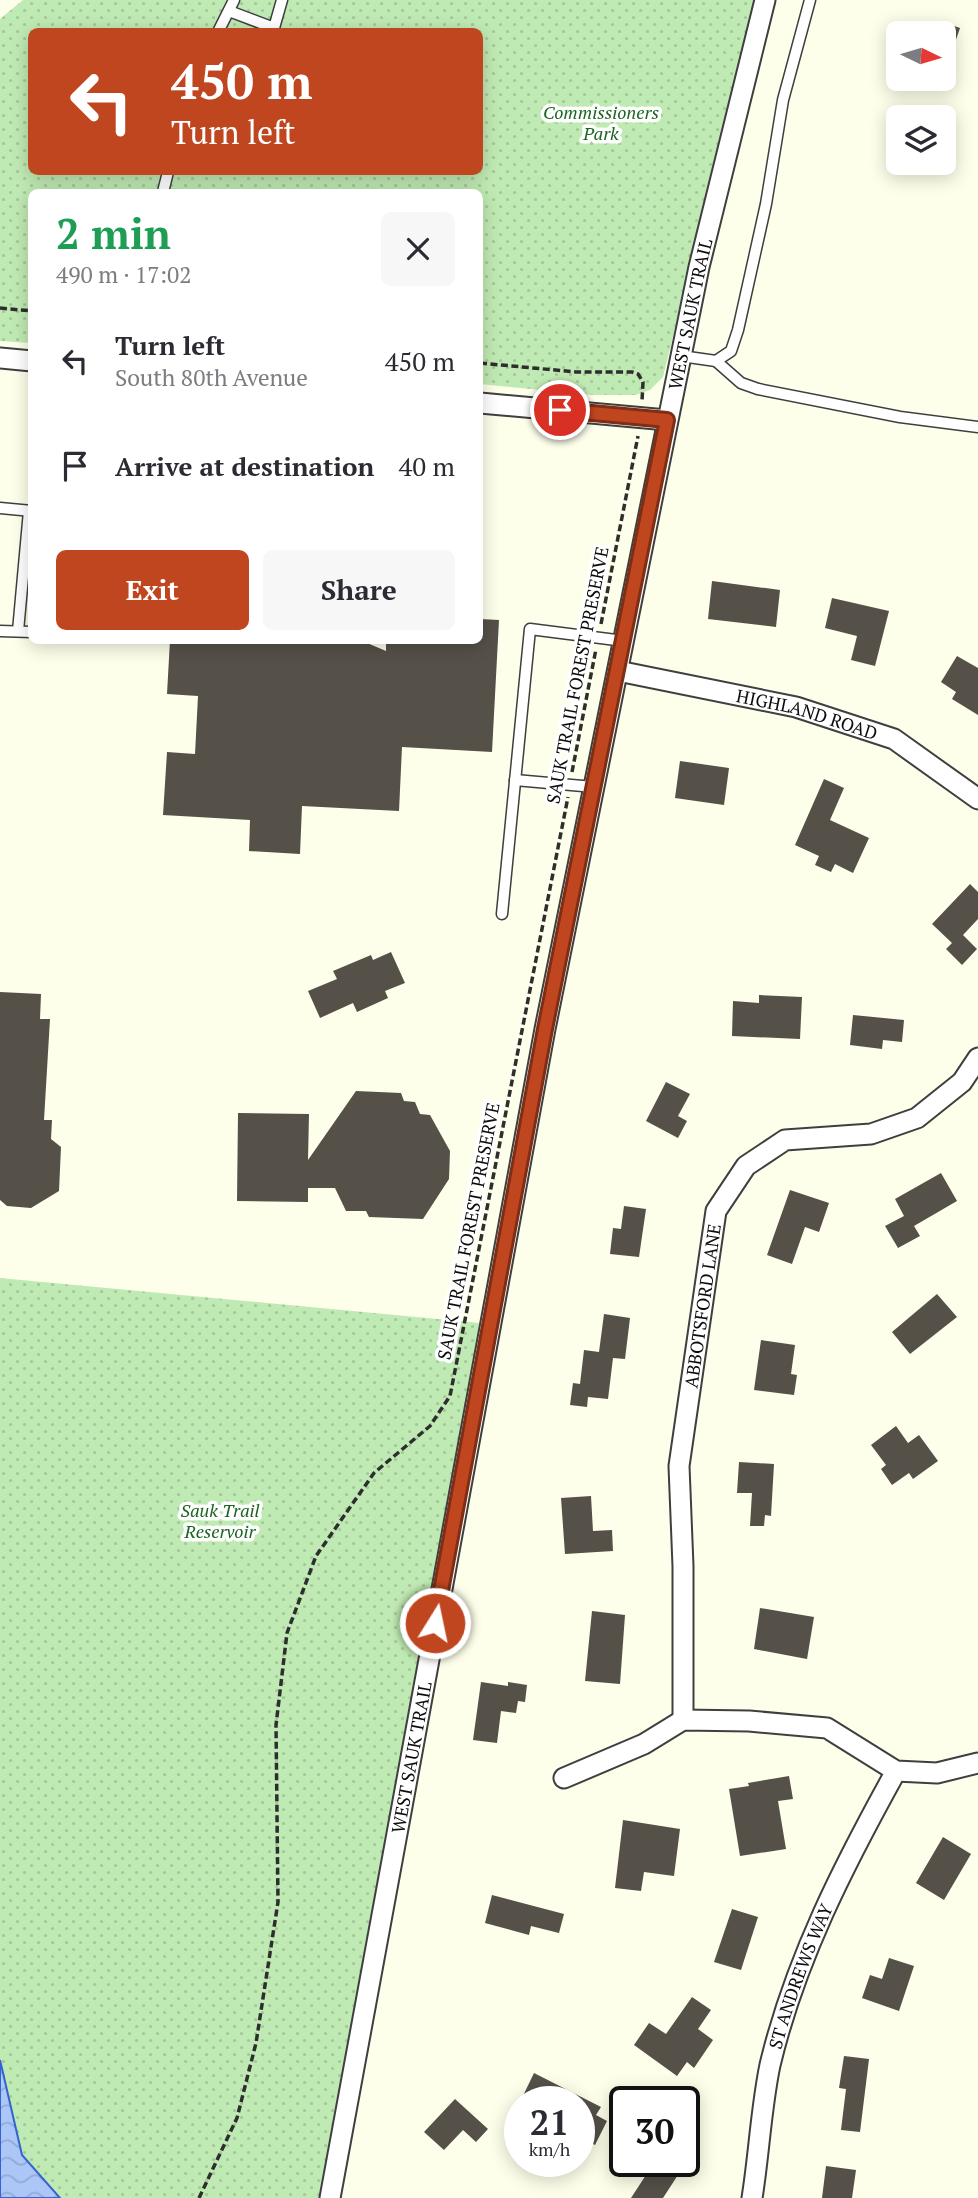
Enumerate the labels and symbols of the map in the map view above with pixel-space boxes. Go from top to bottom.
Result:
north arrow [886,21,956,91]
park label: Commissioners Park [543,100,659,145]
street label: WEST SAUK TRAIL [663,236,718,392]
pin [530,380,590,440]
street label: SAUK TRAIL FOREST PRESERVE [540,544,614,806]
street label: HIGHLAND ROAD [734,683,881,745]
street label: SAUK TRAIL FOREST PRESERVE [431,1100,505,1362]
street label: ABBOTSFORD LANE [678,1222,726,1389]
park label: Sauk Trail Reservoir [180,1498,260,1543]
position arrow [398,1586,472,1660]
street label: WEST SAUK TRAIL [385,1680,437,1835]
street label: ST ANDREWS WAY [763,1899,838,2052]
speed limit sign: 30 [609,2086,700,2177]

